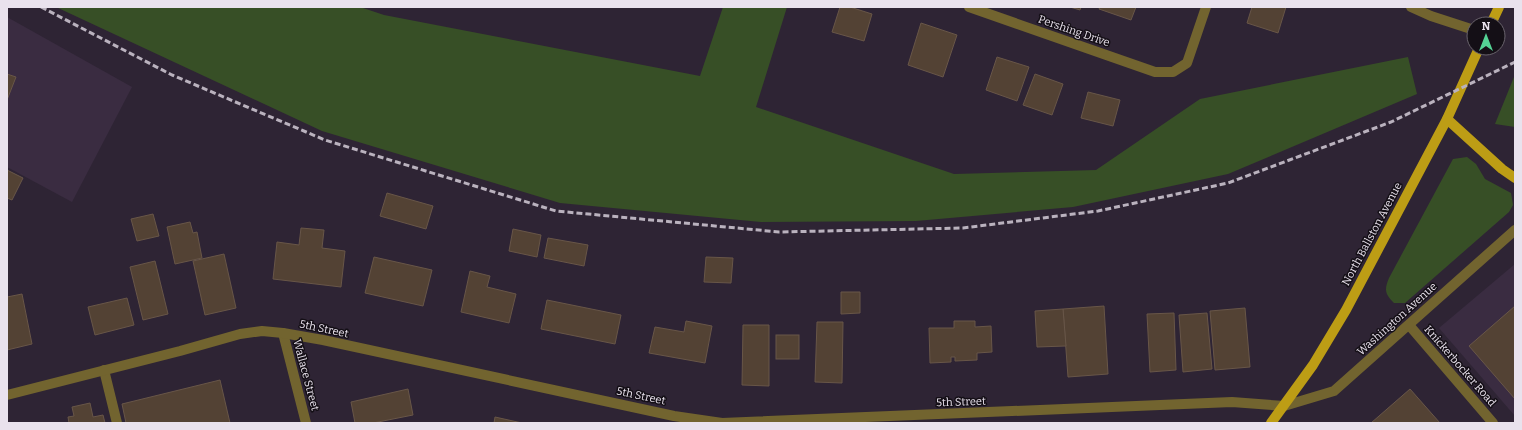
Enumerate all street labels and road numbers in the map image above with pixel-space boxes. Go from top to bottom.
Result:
street label: Pershing Drive [1036,13,1112,49]
street label: North Ballston Avenue [1339,180,1405,288]
street label: Washington Avenue [1354,280,1440,358]
street label: 5th Street [298,317,350,341]
street label: Knickerbocker Road [1421,323,1499,409]
street label: Wallace Street [290,338,322,412]
street label: 5th Street [615,384,667,408]
street label: 5th Street [936,395,986,409]

